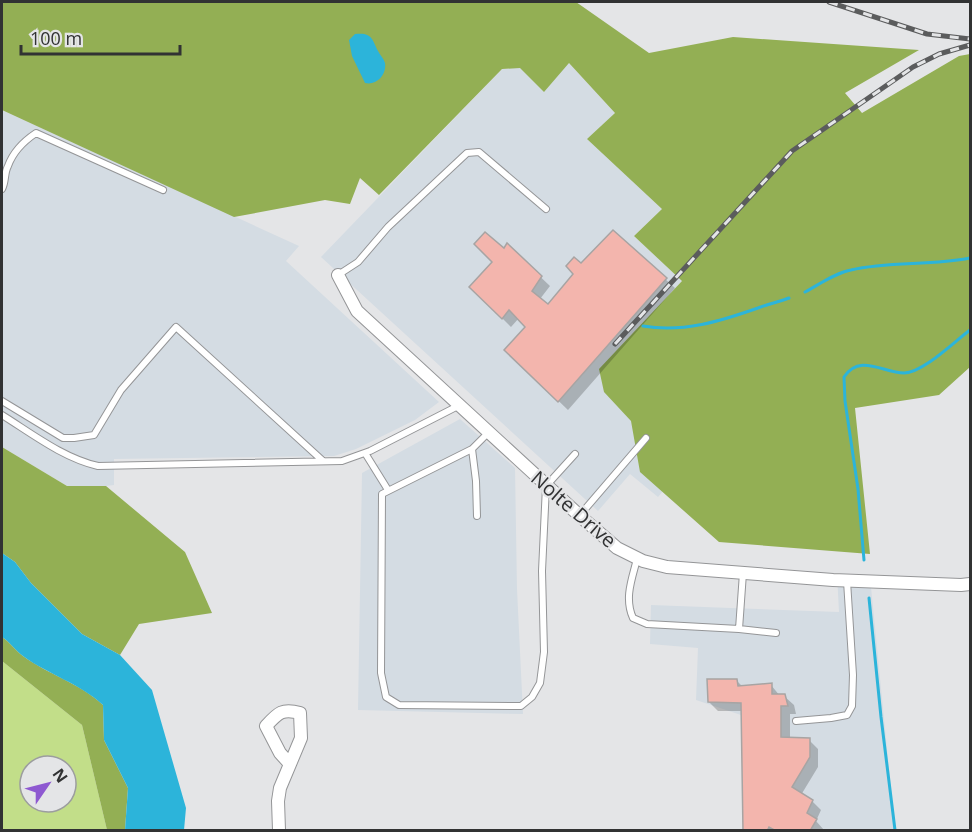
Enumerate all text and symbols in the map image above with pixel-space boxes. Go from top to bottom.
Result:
scale bar [21,18,180,56]
text: 100 m [30,26,82,50]
street label: Nolte Drive [526,464,622,554]
north arrow [18,754,78,814]
text: N [48,764,73,787]

